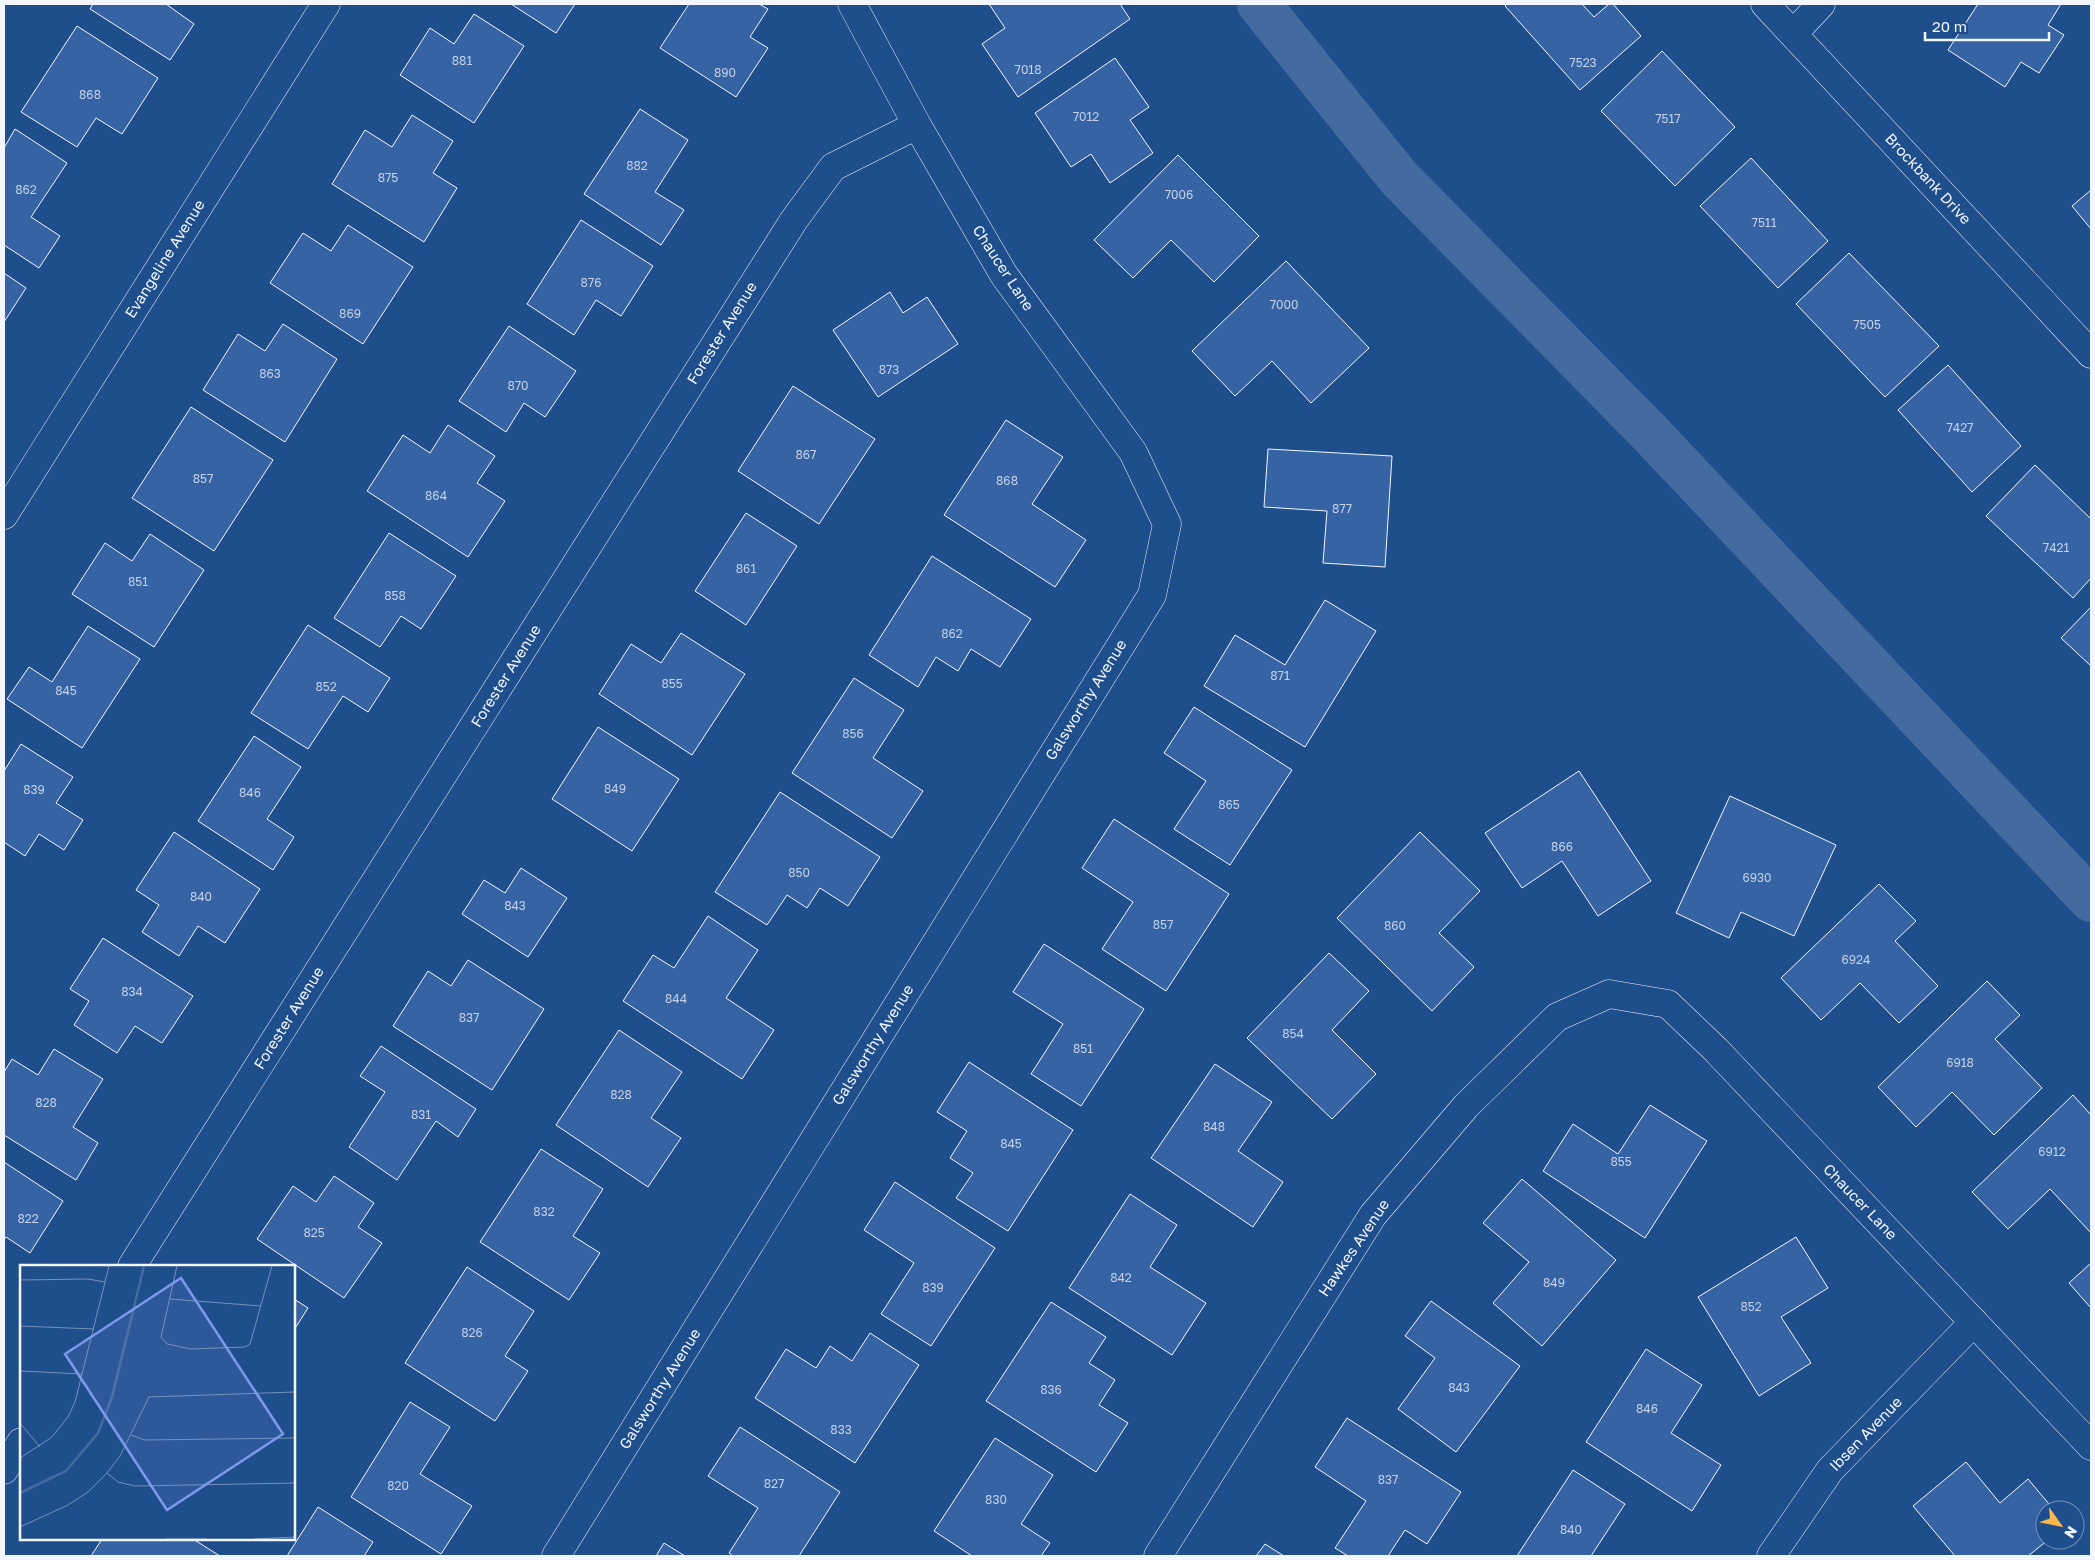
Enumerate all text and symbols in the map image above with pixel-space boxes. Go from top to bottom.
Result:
scale bar [1925,10,2049,42]
text: 20 m [1932,17,1967,35]
house number: 881 [452,53,472,68]
house number: 7523 [1569,55,1597,70]
house number: 7018 [1015,62,1041,77]
house number: 890 [714,65,736,80]
house number: 868 [79,87,101,102]
house number: 7012 [1073,109,1099,124]
house number: 7517 [1655,111,1681,126]
street label: Brockbank Drive [1882,129,1976,228]
house number: 882 [626,158,648,173]
house number: 875 [378,170,398,185]
house number: 862 [15,182,37,197]
house number: 7006 [1165,187,1193,202]
street label: Evangeline Avenue [120,196,208,321]
house number: 7511 [1752,215,1777,230]
street label: Chaucer Lane [969,221,1038,314]
house number: 876 [581,275,601,290]
street label: Forester Avenue [682,278,760,387]
house number: 7000 [1270,297,1298,312]
house number: 869 [339,306,361,321]
house number: 7505 [1853,317,1881,332]
house number: 873 [879,362,899,377]
house number: 863 [259,366,281,381]
house number: 870 [507,378,529,393]
house number: 7427 [1946,420,1974,435]
house number: 867 [796,447,816,462]
house number: 857 [193,471,213,486]
house number: 868 [996,473,1018,488]
house number: 864 [425,488,447,503]
house number: 877 [1332,501,1352,516]
house number: 7421 [2043,540,2069,555]
house number: 861 [736,561,756,576]
house number: 851 [128,574,148,589]
house number: 858 [384,588,406,603]
street label: Forester Avenue [466,621,544,730]
house number: 862 [941,626,963,641]
street label: Galsworthy Avenue [1041,636,1130,763]
house number: 871 [1270,668,1290,683]
house number: 855 [661,676,683,691]
house number: 852 [315,679,337,694]
house number: 845 [55,683,77,698]
house number: 856 [842,726,864,741]
house number: 849 [604,781,626,796]
house number: 839 [23,782,45,797]
house number: 846 [239,785,261,800]
house number: 865 [1218,797,1240,812]
house number: 866 [1551,839,1573,854]
house number: 850 [788,865,810,880]
house number: 6930 [1743,870,1771,885]
house number: 840 [190,889,212,904]
house number: 843 [504,898,526,913]
house number: 857 [1153,917,1173,932]
house number: 860 [1384,918,1406,933]
house number: 6924 [1842,952,1870,967]
street label: Forester Avenue [249,963,327,1072]
street label: Galsworthy Avenue [828,981,917,1108]
house number: 834 [121,984,143,999]
house number: 844 [665,991,687,1006]
house number: 837 [459,1010,479,1025]
house number: 854 [1282,1026,1304,1041]
house number: 851 [1073,1041,1093,1056]
house number: 6918 [1946,1055,1974,1070]
house number: 828 [610,1087,632,1102]
house number: 828 [35,1095,57,1110]
house number: 831 [411,1107,431,1122]
house number: 848 [1203,1119,1225,1134]
house number: 845 [1000,1136,1022,1151]
house number: 6912 [2038,1144,2066,1159]
house number: 855 [1610,1154,1632,1169]
street label: Chaucer Lane [1820,1160,1902,1243]
street label: Hawkes Avenue [1314,1195,1393,1299]
house number: 832 [533,1204,555,1219]
house number: 822 [17,1211,39,1226]
house number: 825 [303,1225,325,1240]
inset map [20,1265,295,1540]
house number: 842 [1110,1270,1132,1285]
house number: 849 [1543,1275,1565,1290]
house number: 839 [922,1280,944,1295]
house number: 852 [1740,1299,1762,1314]
house number: 826 [461,1325,483,1340]
street label: Galsworthy Avenue [615,1325,704,1452]
house number: 843 [1448,1380,1470,1395]
house number: 836 [1040,1382,1062,1397]
street label: Ibsen Avenue [1825,1392,1905,1474]
house number: 846 [1636,1401,1658,1416]
house number: 833 [830,1422,852,1437]
house number: 837 [1378,1472,1398,1487]
house number: 827 [764,1476,784,1491]
house number: 820 [387,1478,409,1493]
house number: 830 [985,1492,1007,1507]
north arrow [2035,1500,2085,1550]
house number: 840 [1560,1522,1582,1537]
text: N [2061,1523,2081,1541]

